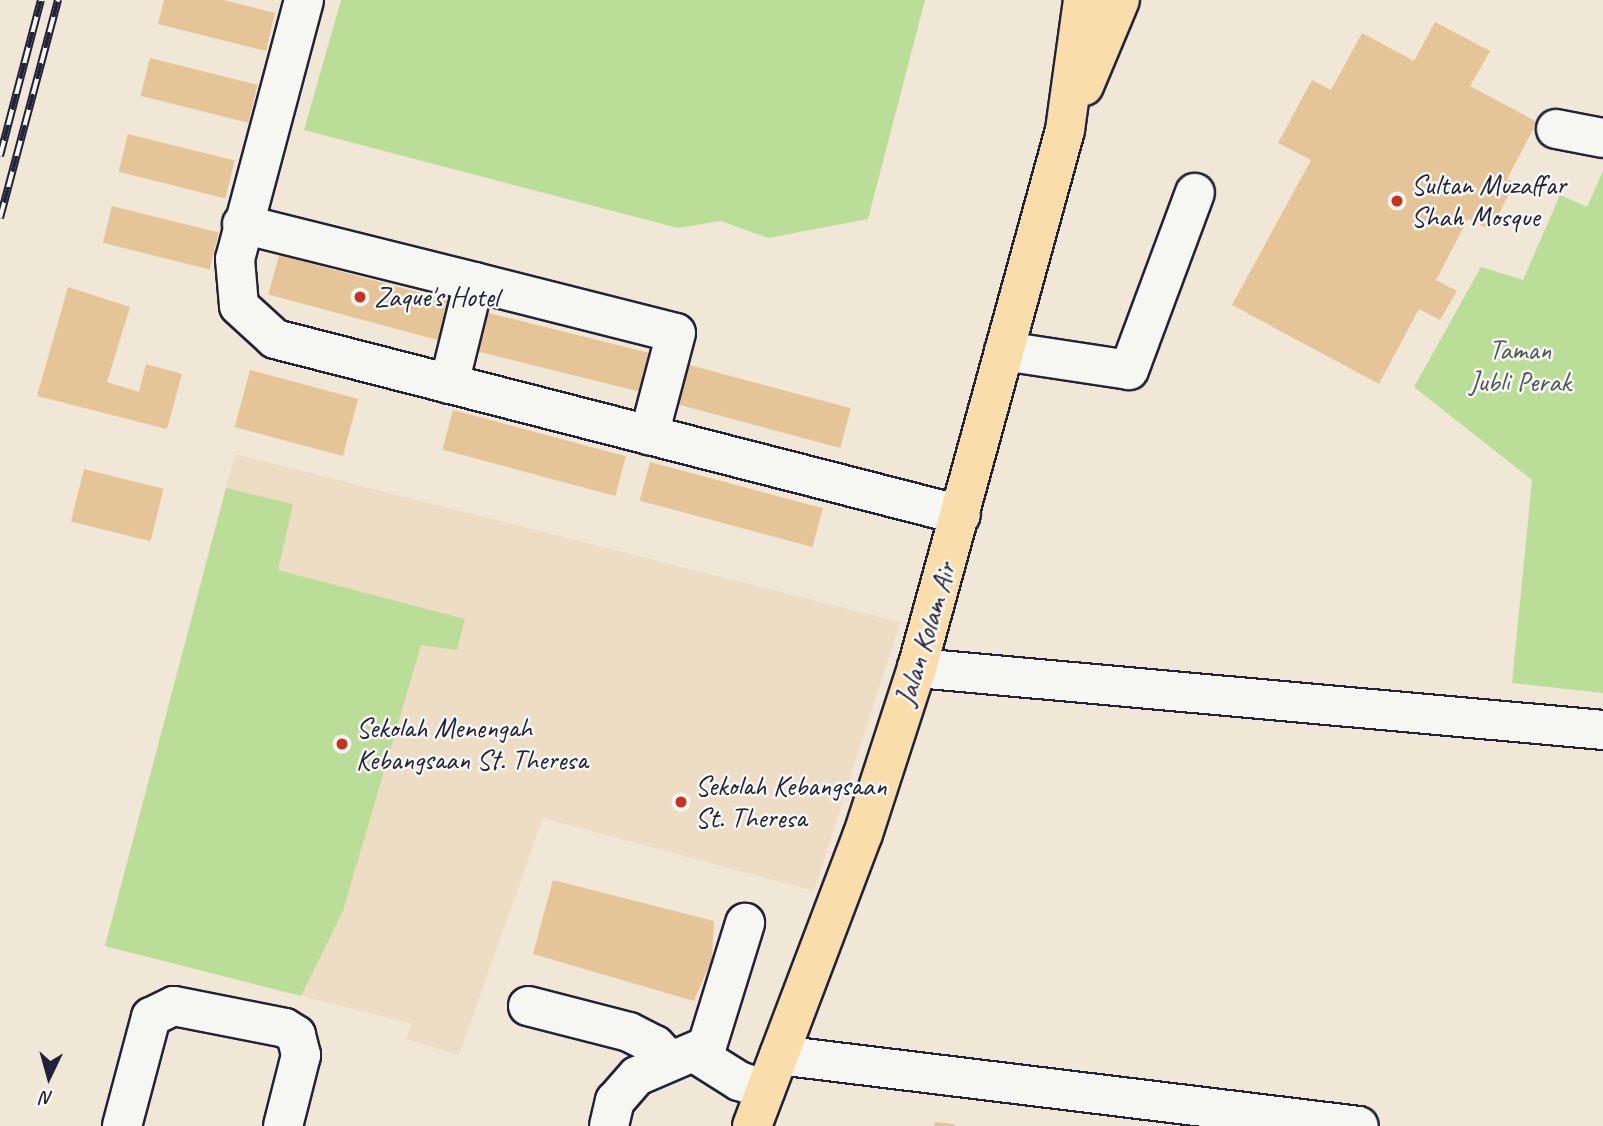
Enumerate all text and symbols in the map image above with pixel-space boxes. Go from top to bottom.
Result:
place label: Sultan Muzaffar Shah Mosque [1411,168,1566,234]
marker: Sultan Muzaffar Shah Mosque [1389,193,1405,209]
place label: Zaque's Hotel [374,280,499,314]
marker: Zaque's Hotel [352,289,368,305]
park label: Taman Jubli Perak [1470,333,1570,399]
street label: Jalan Kolam Air [888,559,964,709]
place label: Sekolah Menengah Kebangsaan St. Theresa [356,711,588,777]
marker: Sekolah Menengah Kebangsaan St. Theresa [334,736,350,752]
place label: Sekolah Kebangsaan St. Theresa [695,769,887,835]
marker: Sekolah Kebangsaan St. Theresa [673,794,689,810]
north arrow [14,1042,84,1112]
text: N [40,1085,54,1110]

